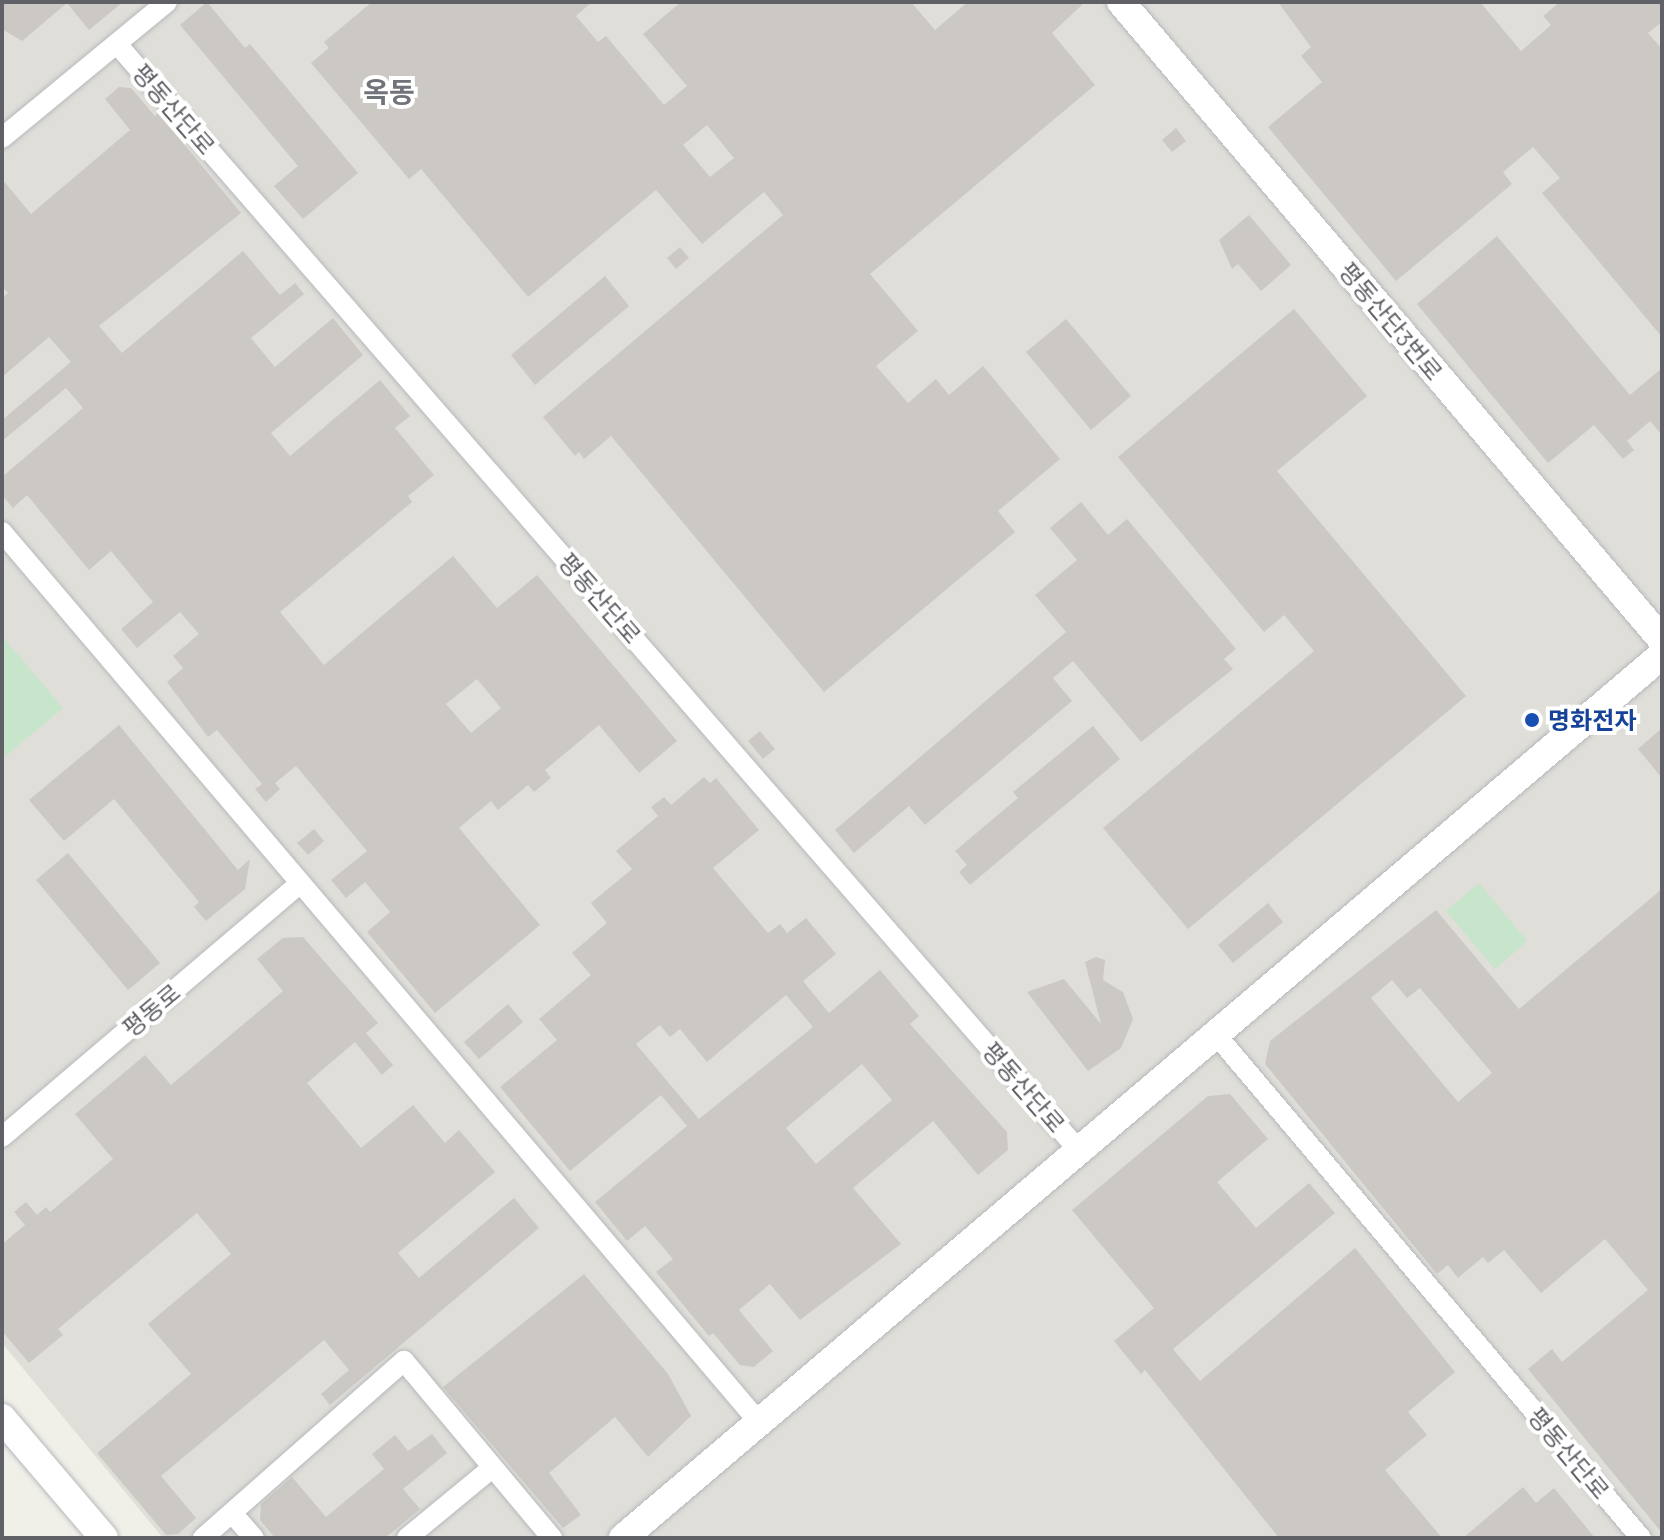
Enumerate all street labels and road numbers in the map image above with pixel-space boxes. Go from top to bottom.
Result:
street label: 평동산단로 [127,58,221,160]
street label: 평동산단3번로 [1333,256,1449,386]
street label: 평동산단로 [553,547,647,649]
street label: 평동로 [116,978,186,1042]
street label: 평동산단로 [977,1036,1071,1138]
street label: 평동산단로 [1522,1401,1616,1505]

